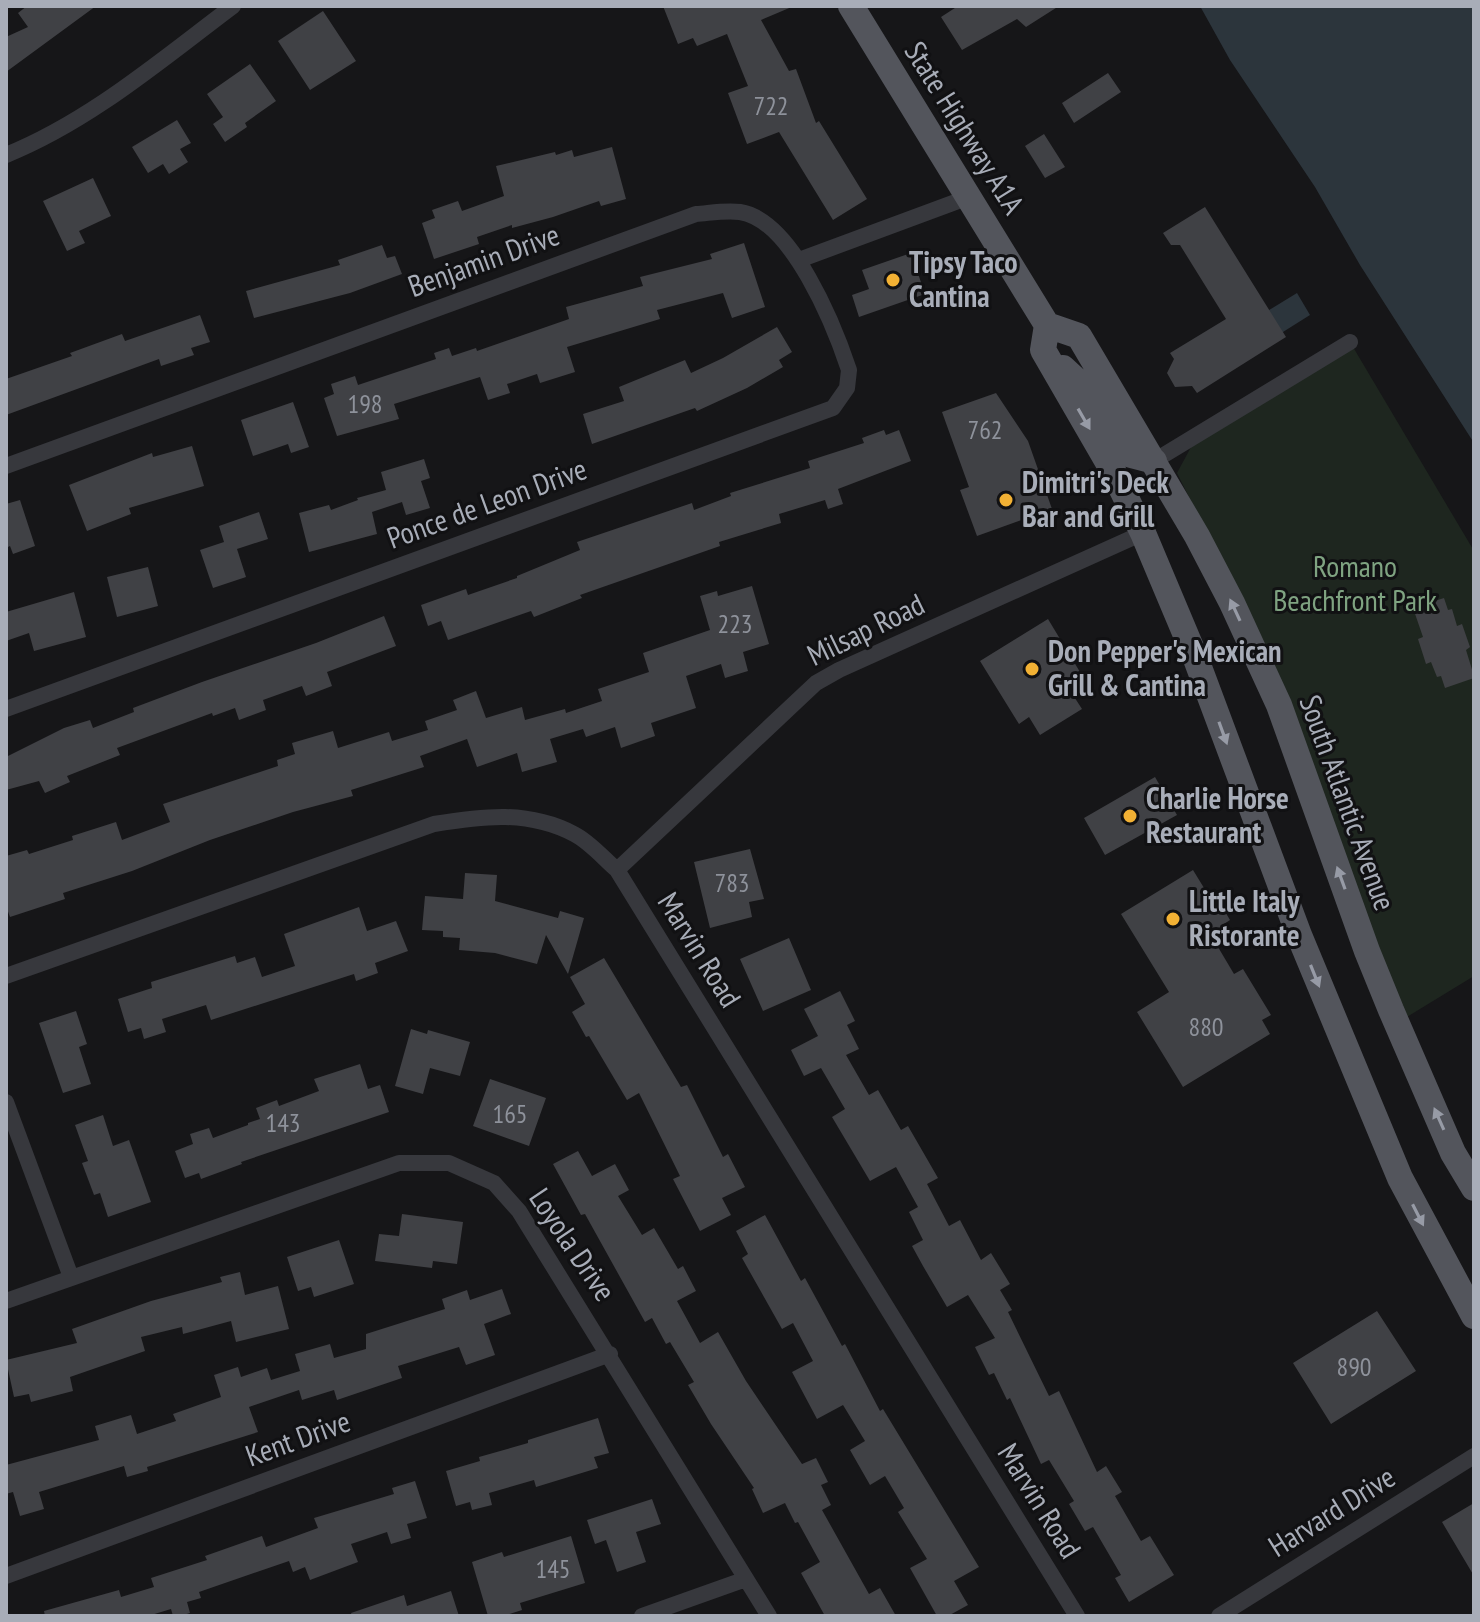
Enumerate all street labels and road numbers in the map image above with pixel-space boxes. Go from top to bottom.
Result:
street label: State Highway A1A [897,34,1034,221]
street label: Benjamin Drive [402,214,565,305]
street label: Ponce de Leon Drive [381,448,592,557]
street label: Milsap Road [800,584,930,674]
street label: South Atlantic Avenue [1291,689,1405,915]
street label: Marvin Road [650,885,751,1014]
street label: Loyola Drive [521,1180,625,1308]
street label: Kent Drive [240,1401,355,1474]
street label: Marvin Road [990,1436,1091,1565]
street label: Harvard Drive [1261,1457,1402,1565]

